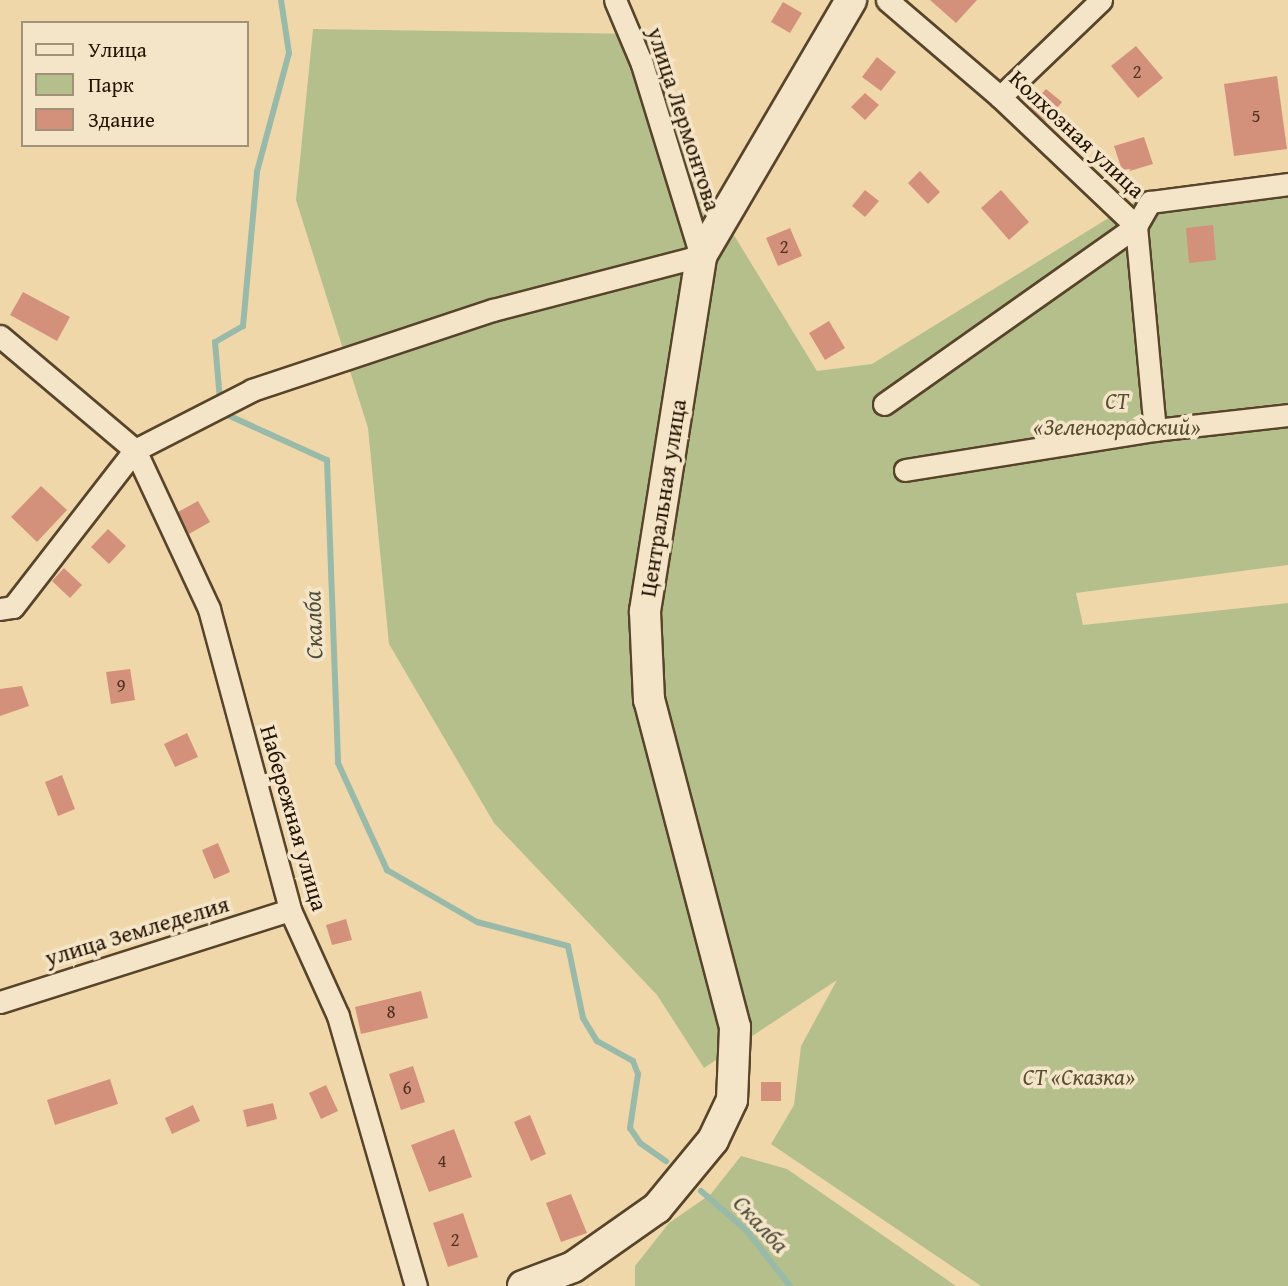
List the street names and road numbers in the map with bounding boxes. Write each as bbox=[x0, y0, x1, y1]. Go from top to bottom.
street label: улица Лермонтова bbox=[641, 24, 727, 214]
street label: Колхозная улица bbox=[1004, 64, 1150, 204]
street label: Центральная улица bbox=[634, 397, 692, 599]
street label: Набережная улица bbox=[254, 722, 334, 914]
street label: улица Земледелия bbox=[42, 890, 232, 972]

